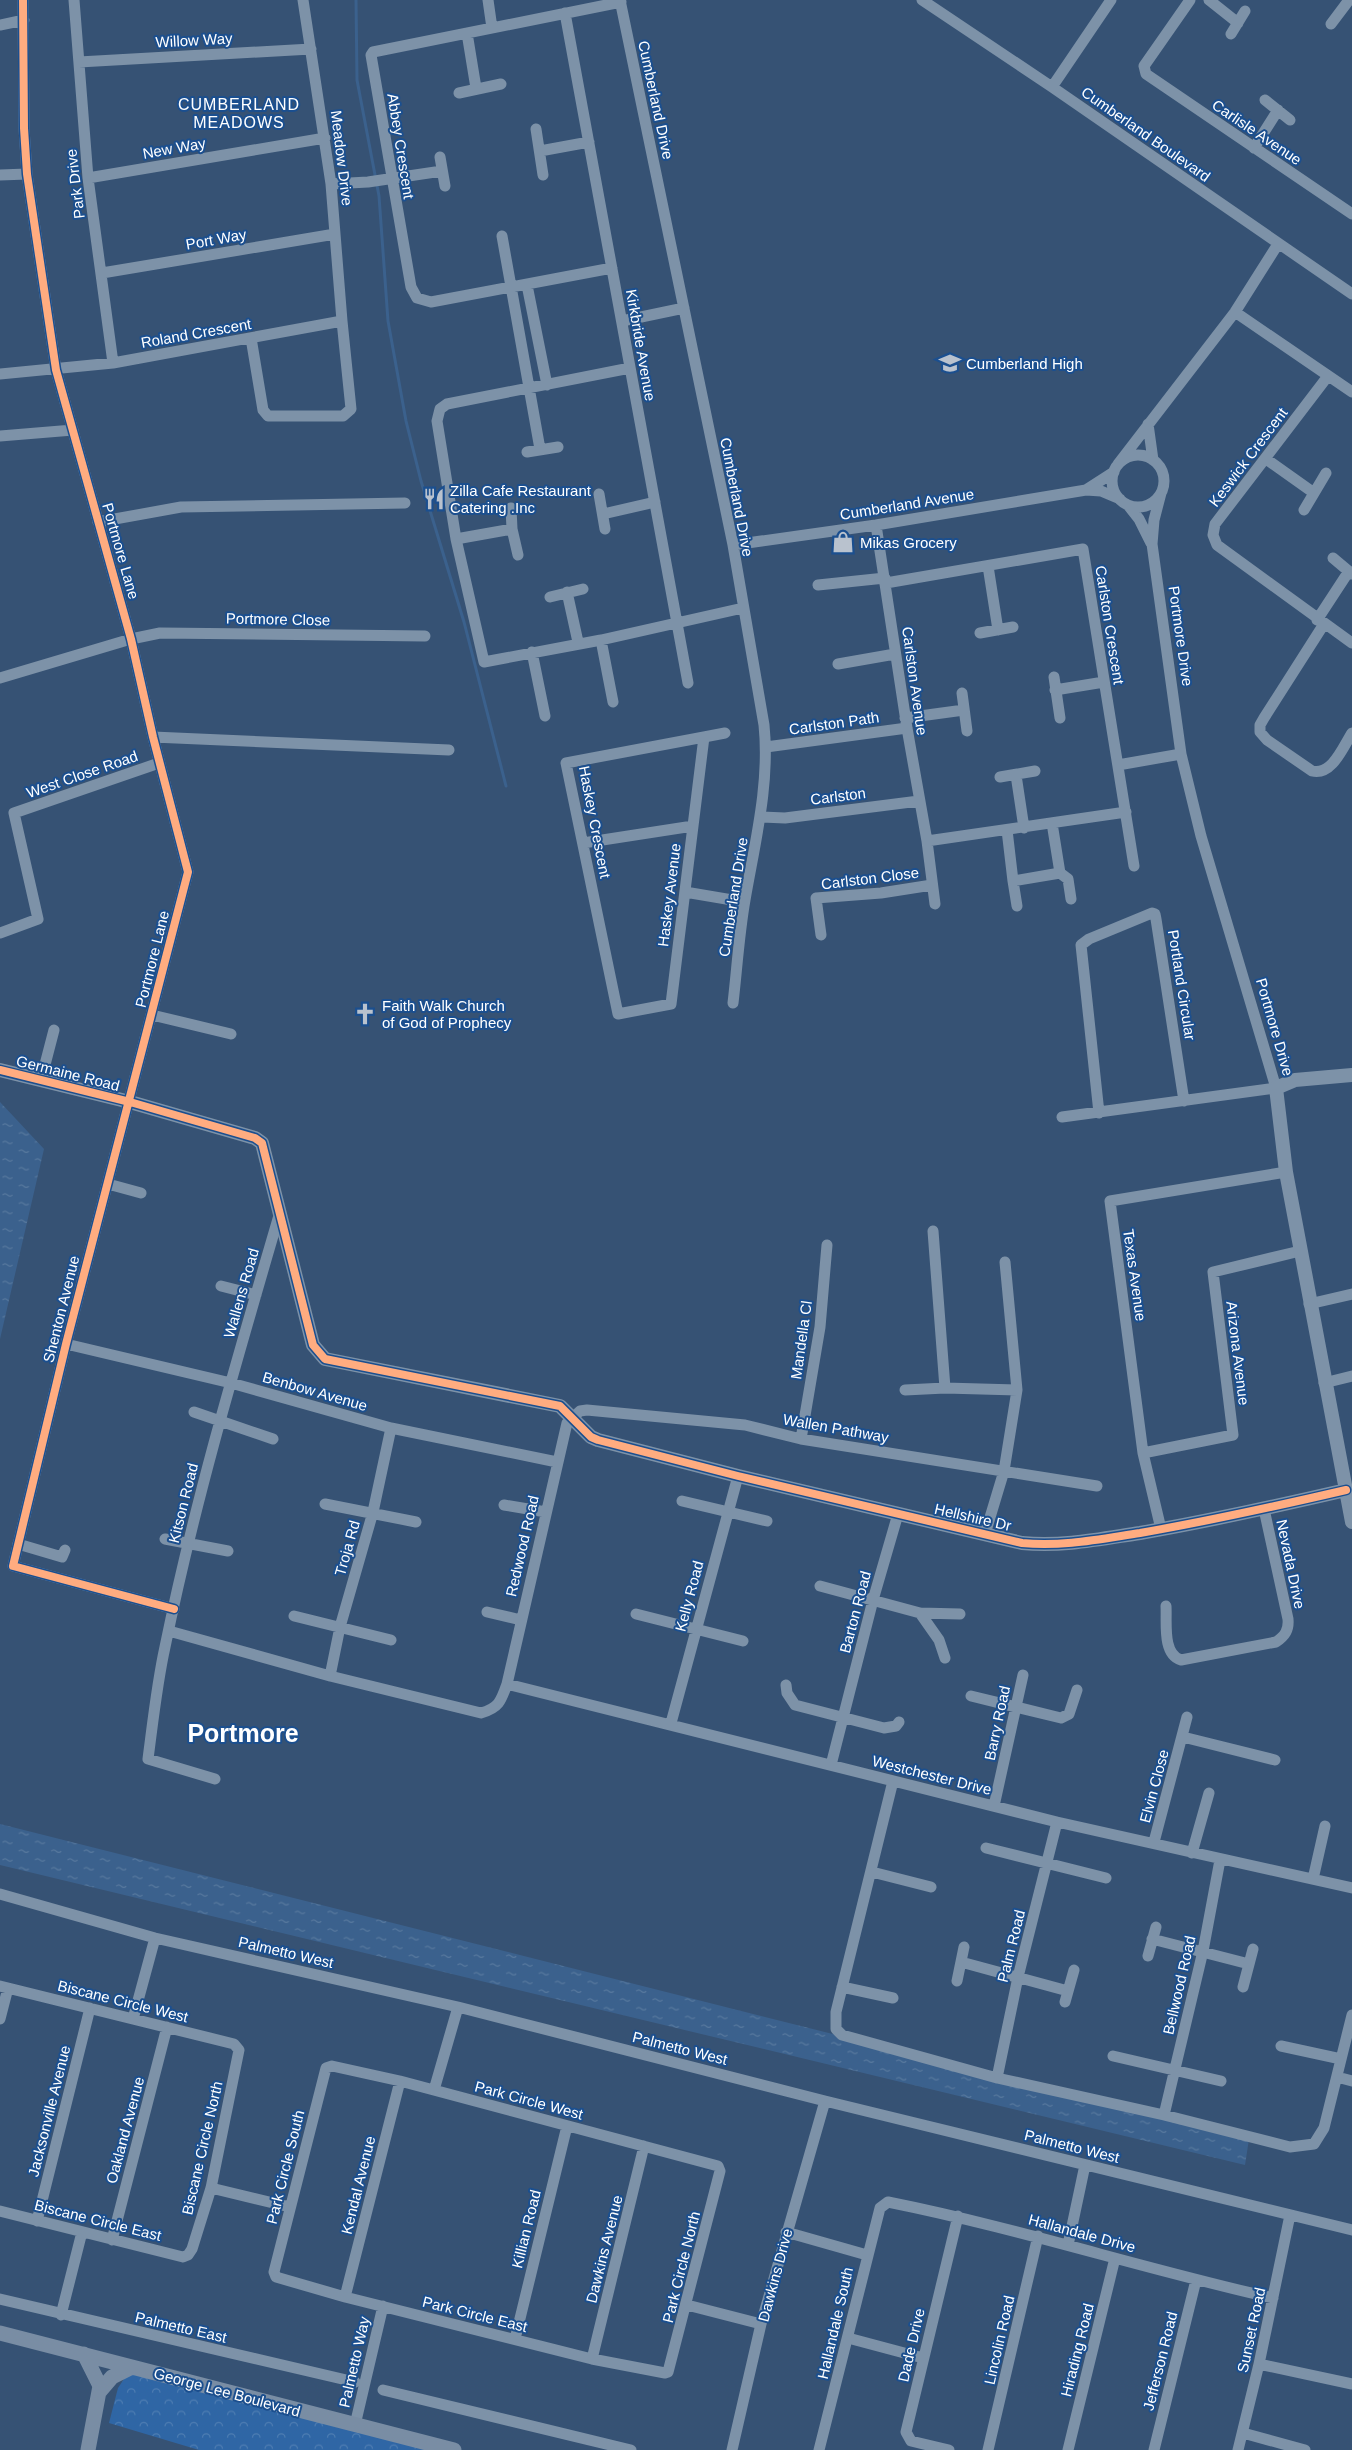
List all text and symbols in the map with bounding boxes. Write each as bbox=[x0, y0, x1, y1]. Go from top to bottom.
street label: Willow Way bbox=[155, 29, 233, 51]
street label: Cumberland Drive bbox=[635, 39, 677, 161]
street label: Cumberland Boulevard bbox=[1078, 83, 1214, 185]
street label: Abbey Crescent bbox=[384, 92, 418, 201]
district label: CUMBERLAND MEADOWS bbox=[178, 96, 300, 131]
street label: Carlisle Avenue bbox=[1209, 96, 1305, 168]
street label: Meadow Drive bbox=[328, 109, 356, 207]
street label: New Way bbox=[141, 134, 207, 162]
street label: Park Drive bbox=[62, 148, 88, 220]
street label: Port Way bbox=[184, 225, 248, 253]
street label: Kirkbride Avenue bbox=[623, 288, 659, 402]
street label: Roland Crescent bbox=[140, 315, 253, 351]
school or university icon: Cumberland High bbox=[937, 350, 963, 376]
place label: Cumberland High bbox=[966, 355, 1083, 372]
street label: Keswick Crescent bbox=[1205, 404, 1291, 510]
street label: Cumberland Drive bbox=[717, 436, 757, 558]
place label: Zilla Cafe Restaurant Catering .Inc bbox=[450, 482, 592, 516]
street label: Cumberland Avenue bbox=[839, 485, 975, 523]
restaurant icon: Zilla Cafe Restaurant Catering .Inc bbox=[421, 486, 447, 512]
street label: Portmore Lane bbox=[99, 501, 143, 601]
shop icon: Mikas Grocery bbox=[830, 529, 856, 555]
place label: Mikas Grocery bbox=[860, 534, 957, 551]
street label: Carlston Crescent bbox=[1092, 564, 1128, 686]
street label: Portmore Drive bbox=[1166, 585, 1196, 687]
street label: Portmore Close bbox=[226, 610, 330, 628]
street label: Carlston Avenue bbox=[899, 625, 931, 737]
street label: Carlston Path bbox=[788, 708, 880, 738]
street label: West Close Road bbox=[24, 747, 140, 801]
street label: Haskey Crescent bbox=[576, 764, 614, 880]
street label: Carlston bbox=[809, 784, 867, 808]
street label: Cumberland Drive bbox=[715, 836, 751, 958]
street label: Haskey Avenue bbox=[654, 842, 684, 948]
street label: Carlston Close bbox=[820, 864, 920, 892]
street label: Portmore Lane bbox=[132, 909, 172, 1009]
street label: Portland Circular bbox=[1165, 928, 1199, 1042]
street label: Portmore Drive bbox=[1253, 976, 1297, 1078]
place label: Faith Walk Church of God of Prophecy bbox=[382, 997, 512, 1031]
church icon: Faith Walk Church of God of Prophecy bbox=[352, 1001, 378, 1027]
street label: Germaine Road bbox=[15, 1052, 121, 1094]
street label: Texas Avenue bbox=[1120, 1228, 1150, 1322]
street label: Wallens Road bbox=[220, 1246, 262, 1340]
street label: Shenton Avenue bbox=[39, 1254, 83, 1364]
street label: Mandella Cl bbox=[787, 1300, 815, 1380]
street label: Arizona Avenue bbox=[1223, 1300, 1253, 1406]
street label: Benbow Avenue bbox=[261, 1368, 369, 1414]
street label: Wallen Pathway bbox=[782, 1410, 891, 1446]
street label: Kitson Road bbox=[165, 1461, 201, 1545]
street label: Redwood Road bbox=[502, 1494, 542, 1598]
street label: Hellshire Dr bbox=[933, 1500, 1013, 1534]
street label: Troja Rd bbox=[331, 1518, 363, 1578]
street label: Nevada Drive bbox=[1273, 1518, 1309, 1610]
street label: Kelly Road bbox=[671, 1559, 707, 1633]
street label: Barton Road bbox=[836, 1569, 874, 1655]
street label: Barry Road bbox=[981, 1684, 1013, 1762]
district label: Portmore bbox=[187, 1719, 299, 1747]
street label: Elvin Close bbox=[1136, 1748, 1172, 1824]
street label: Westchester Drive bbox=[871, 1752, 993, 1798]
street label: Palm Road bbox=[994, 1908, 1028, 1984]
street label: Palmetto West bbox=[237, 1933, 336, 1971]
street label: Bellwood Road bbox=[1159, 1934, 1199, 2036]
street label: Biscane Circle West bbox=[56, 1977, 191, 2026]
street label: Palmetto West bbox=[631, 2028, 730, 2068]
street label: Jacksonville Avenue bbox=[24, 2044, 74, 2178]
street label: Oakland Avenue bbox=[103, 2075, 147, 2185]
street label: Park Circle West bbox=[473, 2077, 586, 2123]
street label: Biscane Circle North bbox=[178, 2079, 226, 2217]
street label: Park Circle South bbox=[263, 2108, 307, 2226]
street label: Palmetto West bbox=[1023, 2126, 1122, 2166]
street label: Kendal Avenue bbox=[338, 2134, 378, 2236]
street label: Killian Road bbox=[508, 2188, 544, 2270]
street label: Dawkins Avenue bbox=[582, 2193, 626, 2305]
street label: Biscane Circle East bbox=[33, 2196, 164, 2244]
street label: Park Circle North bbox=[659, 2210, 703, 2324]
street label: Hallandale Drive bbox=[1027, 2211, 1137, 2255]
street label: Dawkins Drive bbox=[754, 2227, 796, 2323]
street label: Hallandale South bbox=[814, 2265, 856, 2381]
street label: Sunset Road bbox=[1234, 2286, 1268, 2374]
street label: Park Circle East bbox=[421, 2293, 530, 2335]
street label: Lincolin Road bbox=[980, 2294, 1018, 2386]
street label: Hirading Road bbox=[1057, 2301, 1097, 2399]
street label: Dade Drive bbox=[894, 2307, 928, 2383]
street label: Palmetto East bbox=[134, 2308, 229, 2346]
street label: Jefferson Road bbox=[1139, 2310, 1181, 2412]
street label: Palmetto Way bbox=[335, 2314, 373, 2409]
street label: George Lee Boulevard bbox=[152, 2364, 302, 2420]

